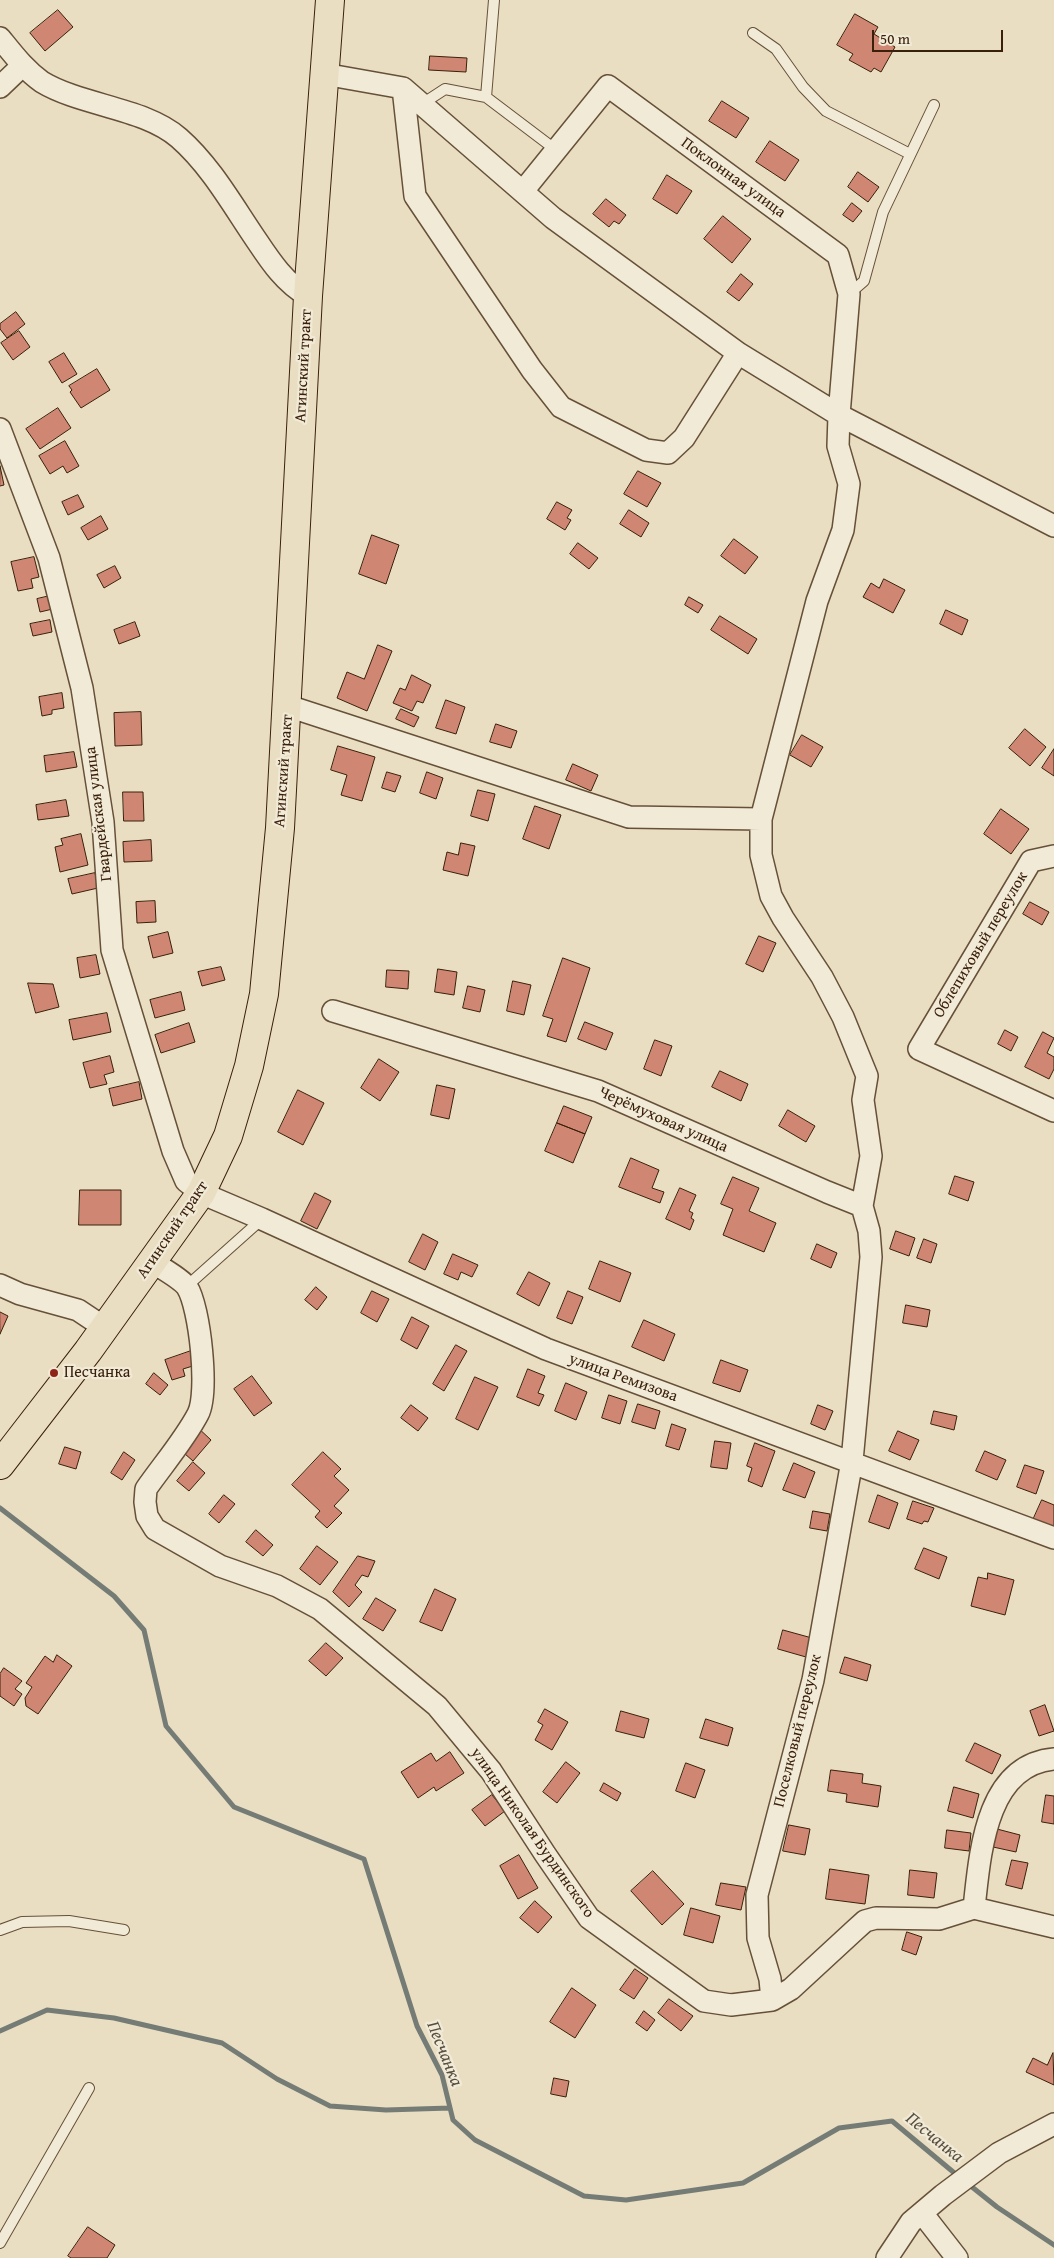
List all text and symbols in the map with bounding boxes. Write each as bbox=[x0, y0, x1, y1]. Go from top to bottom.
scale bar bbox=[874, 20, 1005, 52]
text: 50 m bbox=[880, 28, 910, 49]
street label: Поклонная улица bbox=[677, 134, 789, 222]
street label: Агинский тракт bbox=[291, 309, 317, 423]
street label: Агинский тракт bbox=[270, 714, 298, 828]
street label: Гвардейская улица bbox=[81, 746, 117, 882]
street label: Облепиховый переулок bbox=[930, 868, 1032, 1022]
street label: Черёмуховая улица bbox=[595, 1083, 731, 1157]
street label: Агинский тракт bbox=[133, 1178, 213, 1282]
street label: улица Ремизова bbox=[566, 1349, 680, 1407]
place label: Песчанка bbox=[64, 1363, 130, 1383]
marker: Песчанка bbox=[48, 1367, 60, 1379]
street label: Поселковый переулок bbox=[770, 1653, 826, 1809]
street label: улица Николая Бурдинского bbox=[466, 1744, 598, 1922]
water label: Песчанка bbox=[421, 2018, 467, 2090]
water label: Песчанка bbox=[901, 2108, 967, 2168]

